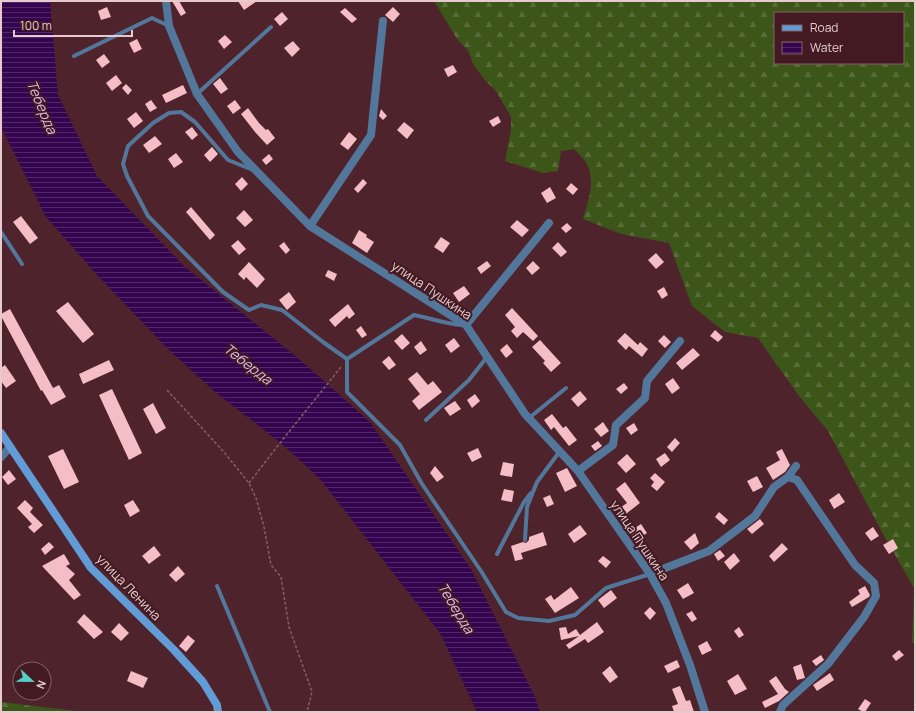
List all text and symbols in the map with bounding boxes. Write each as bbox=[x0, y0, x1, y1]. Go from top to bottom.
scale bar bbox=[14, 12, 132, 38]
legend bbox=[774, 12, 904, 64]
text: 100 m bbox=[20, 17, 52, 34]
text: Road bbox=[810, 19, 838, 36]
text: Water bbox=[810, 39, 844, 56]
water label: Теберда bbox=[23, 77, 63, 138]
street label: улица Пушкина bbox=[388, 256, 476, 324]
water label: Теберда bbox=[220, 339, 277, 389]
street label: улица Пушкина bbox=[606, 496, 674, 584]
street label: улица Ленина bbox=[93, 550, 165, 624]
water label: Теберда bbox=[434, 579, 480, 638]
north arrow bbox=[12, 661, 52, 701]
text: N bbox=[33, 678, 50, 691]

